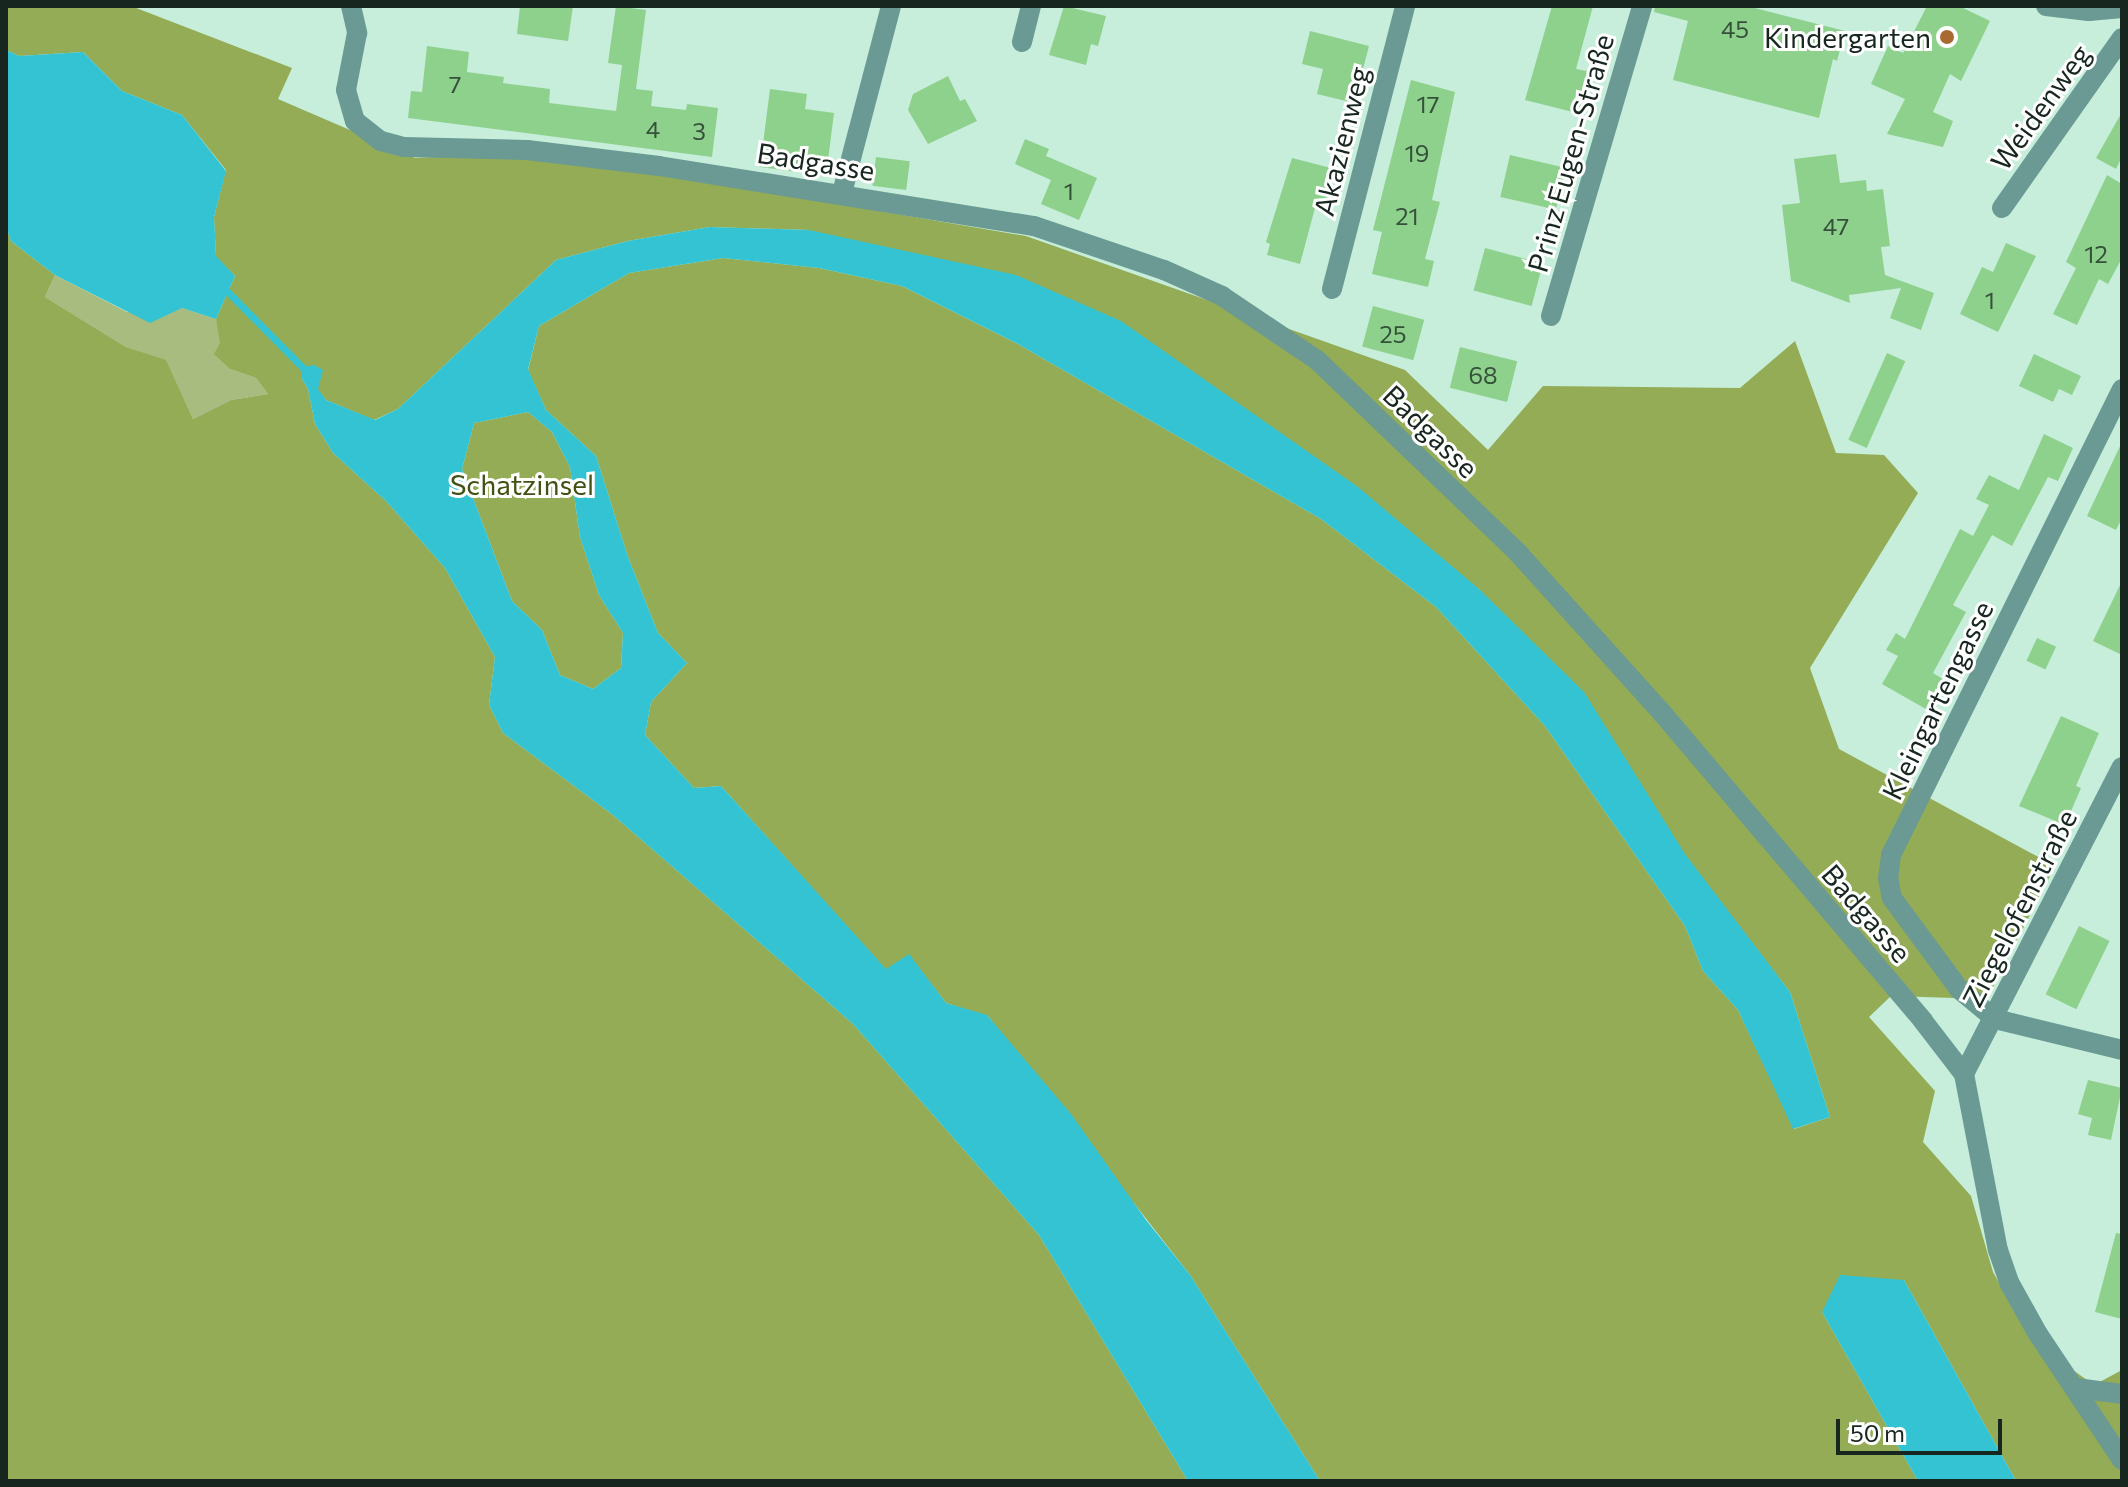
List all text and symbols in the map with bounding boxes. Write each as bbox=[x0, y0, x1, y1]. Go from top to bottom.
house number: 45 bbox=[1721, 15, 1749, 43]
place label: Kindergarten bbox=[1764, 20, 1931, 54]
marker: Kindergarten bbox=[1938, 28, 1956, 46]
street label: Prinz Eugen-Straße bbox=[1520, 30, 1620, 276]
street label: Weidenweg bbox=[1983, 38, 2097, 176]
street label: Akazienweg bbox=[1306, 63, 1376, 219]
house number: 7 bbox=[449, 70, 461, 98]
house number: 17 bbox=[1417, 90, 1439, 118]
house number: 4 bbox=[646, 115, 660, 143]
house number: 3 bbox=[692, 117, 706, 145]
street label: Badgasse bbox=[755, 135, 877, 187]
house number: 19 bbox=[1405, 139, 1429, 167]
house number: 1 bbox=[1064, 177, 1074, 205]
house number: 21 bbox=[1395, 202, 1419, 230]
house number: 47 bbox=[1823, 212, 1849, 240]
house number: 12 bbox=[2084, 240, 2108, 268]
house number: 1 bbox=[1985, 286, 1995, 314]
house number: 25 bbox=[1379, 320, 1407, 348]
house number: 68 bbox=[1468, 361, 1498, 389]
street label: Badgasse bbox=[1377, 378, 1485, 484]
park label: Schatzinsel bbox=[450, 467, 594, 501]
street label: Kleingartengasse bbox=[1874, 595, 2000, 805]
street label: Ziegelofenstraße bbox=[1955, 804, 2083, 1012]
street label: Badgasse bbox=[1815, 857, 1919, 969]
scale bar bbox=[1840, 1403, 2006, 1453]
text: 50 m bbox=[1850, 1418, 1905, 1447]

